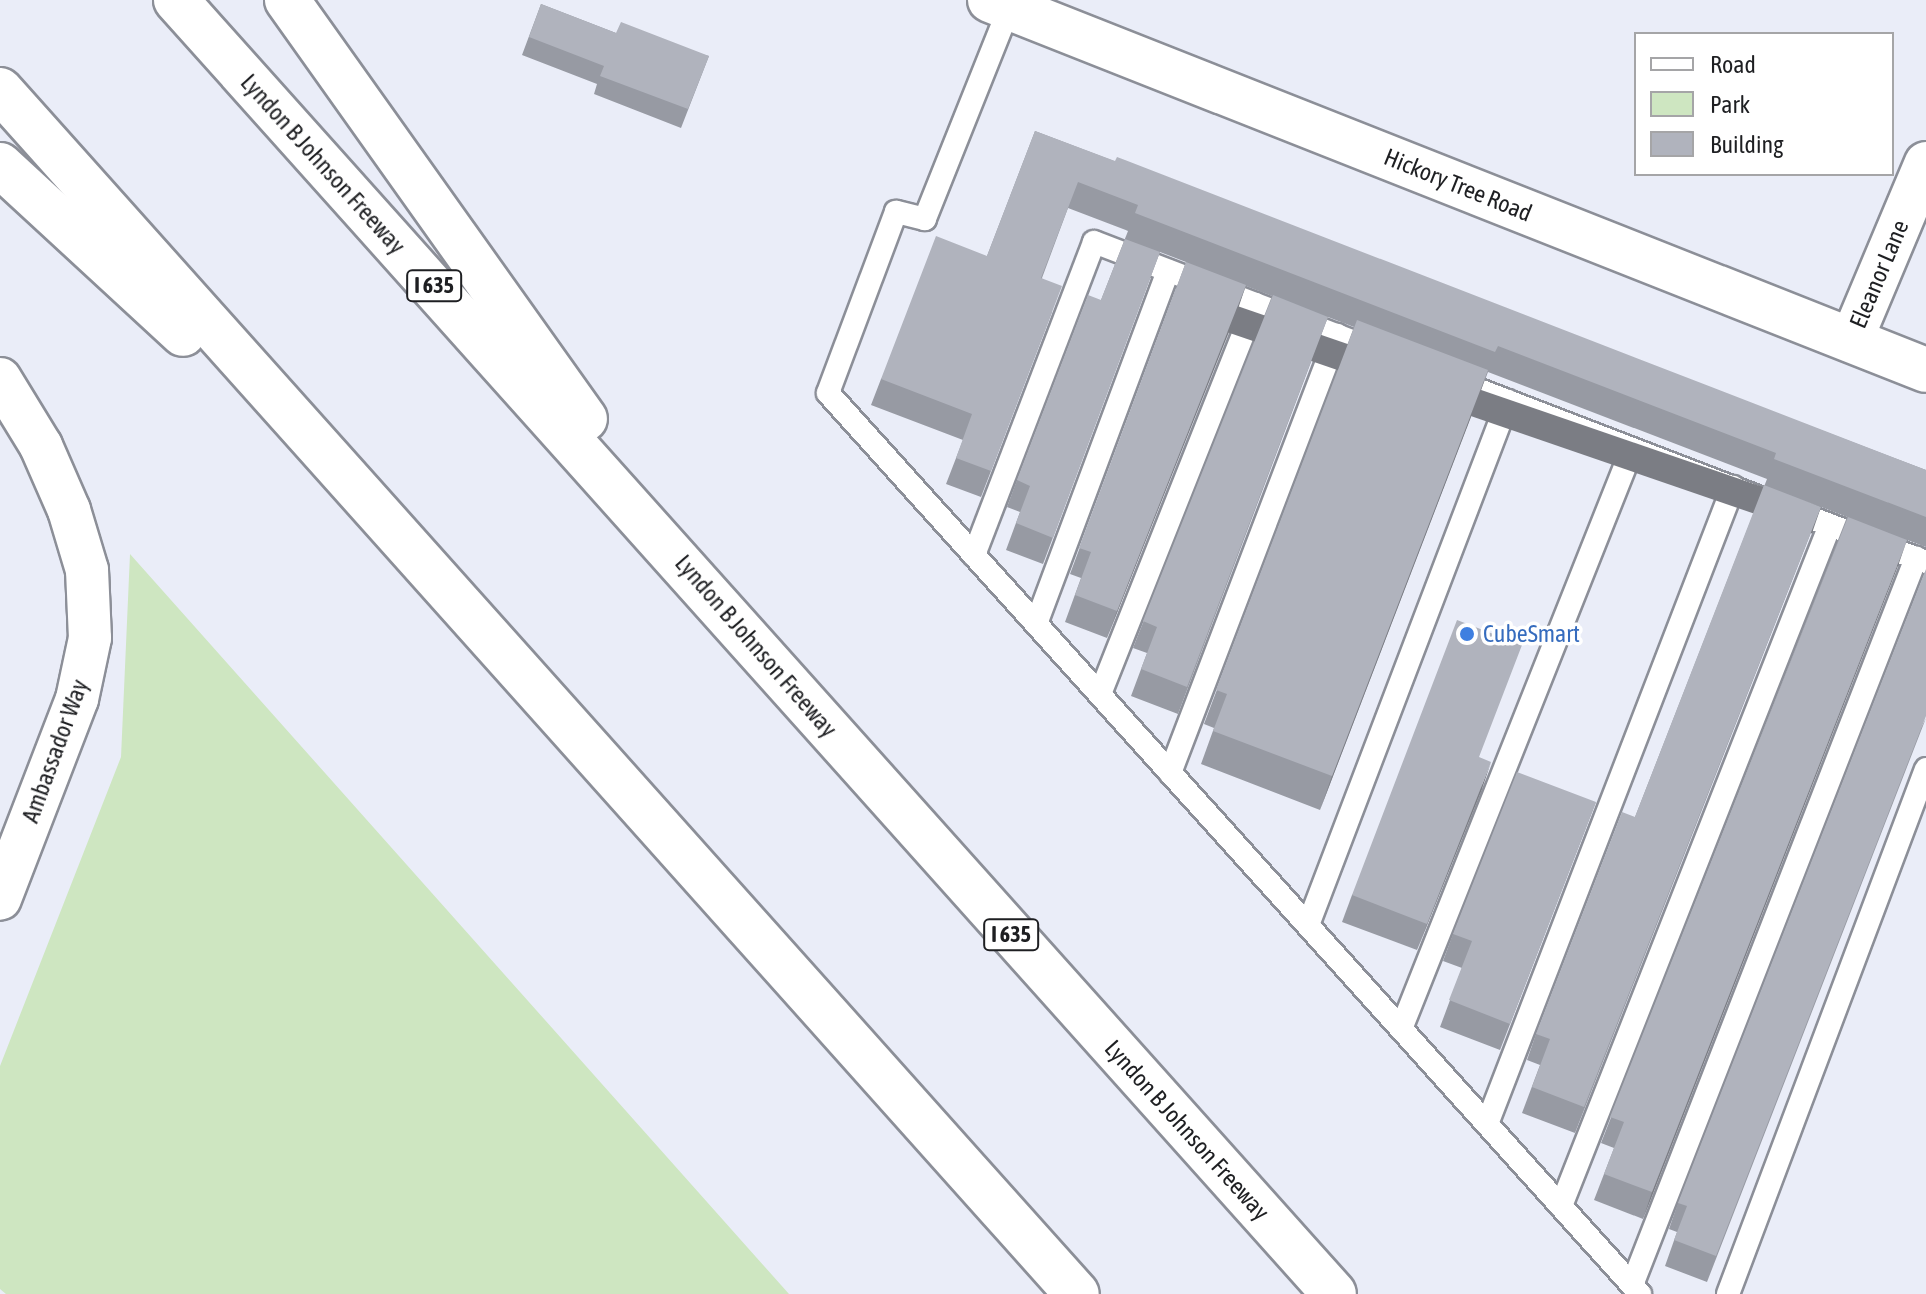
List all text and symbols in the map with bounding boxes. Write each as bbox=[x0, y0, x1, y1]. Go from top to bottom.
legend bbox=[1634, 32, 1894, 176]
text: Road bbox=[1710, 51, 1756, 78]
street label: Lyndon B Johnson Freeway bbox=[235, 68, 411, 260]
text: Park bbox=[1710, 91, 1750, 118]
text: Building bbox=[1710, 131, 1783, 158]
street label: Hickory Tree Road bbox=[1380, 142, 1536, 228]
street label: Eleanor Lane bbox=[1843, 216, 1915, 332]
road number: I 635 bbox=[406, 268, 462, 304]
street label: Lyndon B Johnson Freeway bbox=[669, 549, 843, 743]
place label: CubeSmart bbox=[1483, 620, 1580, 648]
marker: CubeSmart bbox=[1458, 625, 1476, 643]
street label: Ambassador Way bbox=[16, 675, 94, 827]
road number: I 635 bbox=[983, 917, 1039, 953]
street label: Lyndon B Johnson Freeway bbox=[1099, 1034, 1275, 1226]

